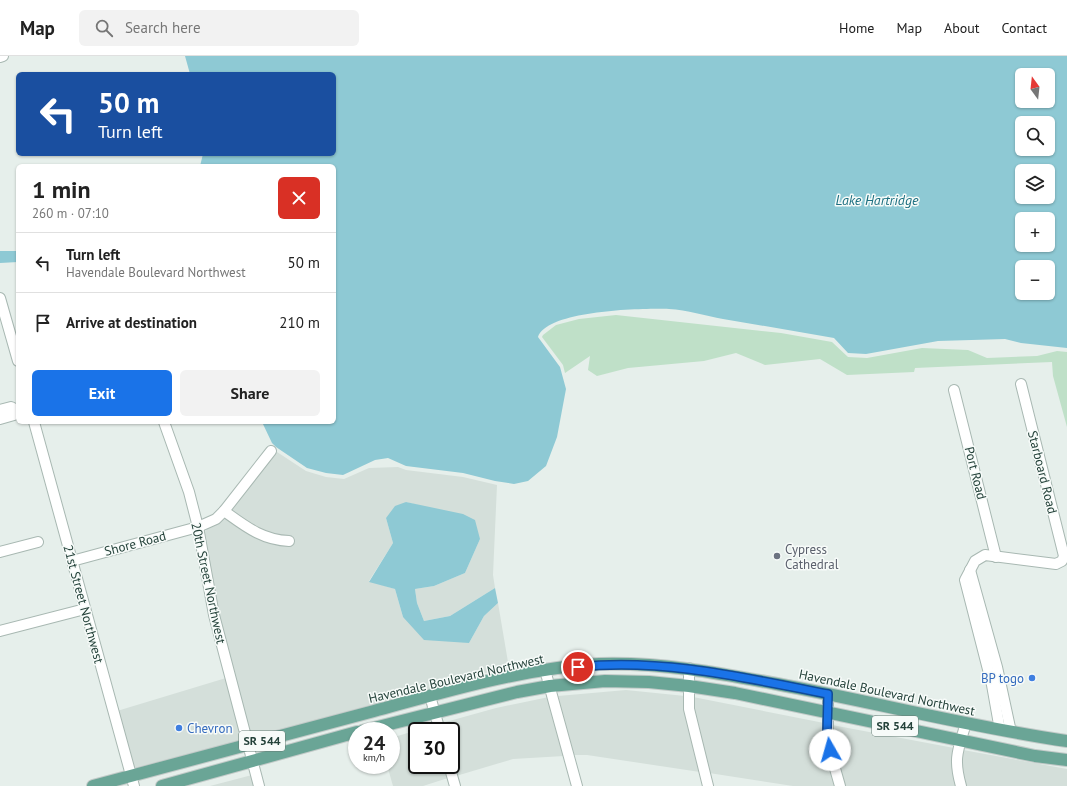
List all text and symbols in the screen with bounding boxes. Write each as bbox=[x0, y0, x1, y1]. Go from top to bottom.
search box bbox=[79, 10, 359, 46]
text: Map bbox=[20, 16, 55, 40]
icon: search bbox=[93, 17, 115, 39]
text: Search here bbox=[125, 18, 201, 37]
text: Home bbox=[839, 19, 874, 37]
text: Map bbox=[896, 19, 922, 37]
text: About bbox=[944, 19, 980, 37]
text: Contact bbox=[1002, 19, 1047, 37]
north arrow bbox=[1015, 68, 1055, 108]
map controls bbox=[1015, 68, 1055, 300]
text: 50 m bbox=[98, 84, 159, 121]
icon: left bbox=[32, 88, 84, 140]
button: search bbox=[1015, 116, 1055, 156]
text: Turn left bbox=[98, 120, 163, 143]
button: layers bbox=[1015, 164, 1055, 204]
text: 1 min bbox=[32, 174, 91, 205]
button: close bbox=[278, 177, 320, 219]
water label: Lake Hartridge bbox=[836, 191, 919, 209]
text: 260 m · 07:10 bbox=[32, 205, 109, 222]
button: + bbox=[1015, 212, 1055, 252]
text: Turn left bbox=[66, 245, 120, 264]
icon: left bbox=[32, 252, 54, 274]
text: 50 m bbox=[287, 253, 320, 272]
button: − bbox=[1015, 260, 1055, 300]
text: Havendale Boulevard Northwest bbox=[66, 264, 246, 281]
icon: arrive bbox=[32, 312, 54, 334]
text: Arrive at destination bbox=[66, 313, 197, 332]
text: 210 m bbox=[279, 313, 320, 332]
button: Exit bbox=[32, 370, 172, 416]
button: Share bbox=[180, 370, 320, 416]
street label: Starboard Road bbox=[1024, 429, 1061, 515]
street label: Port Road bbox=[961, 445, 990, 501]
street label: 20th Street Northwest bbox=[187, 521, 230, 646]
street label: Shore Road bbox=[103, 527, 168, 560]
place label: Cypress Cathedral bbox=[785, 541, 839, 573]
street label: 21st Street Northwest bbox=[60, 543, 108, 666]
marker: Cypress Cathedral bbox=[772, 551, 782, 561]
street label: Havendale Boulevard Northwest bbox=[367, 650, 546, 707]
pin bbox=[561, 650, 595, 684]
icon: arrive bbox=[567, 656, 589, 678]
street label: Havendale Boulevard Northwest bbox=[797, 666, 977, 720]
place label: BP togo bbox=[981, 670, 1024, 687]
marker: BP togo bbox=[1027, 673, 1037, 683]
road number: SR 544 bbox=[872, 716, 918, 736]
place label: Chevron bbox=[187, 720, 233, 737]
speed limit sign: 30 bbox=[408, 722, 460, 774]
marker: Chevron bbox=[174, 723, 184, 733]
position arrow bbox=[809, 729, 851, 771]
text: 24 bbox=[363, 730, 385, 756]
road number: SR 544 bbox=[239, 731, 285, 751]
text: km/h bbox=[363, 751, 385, 764]

